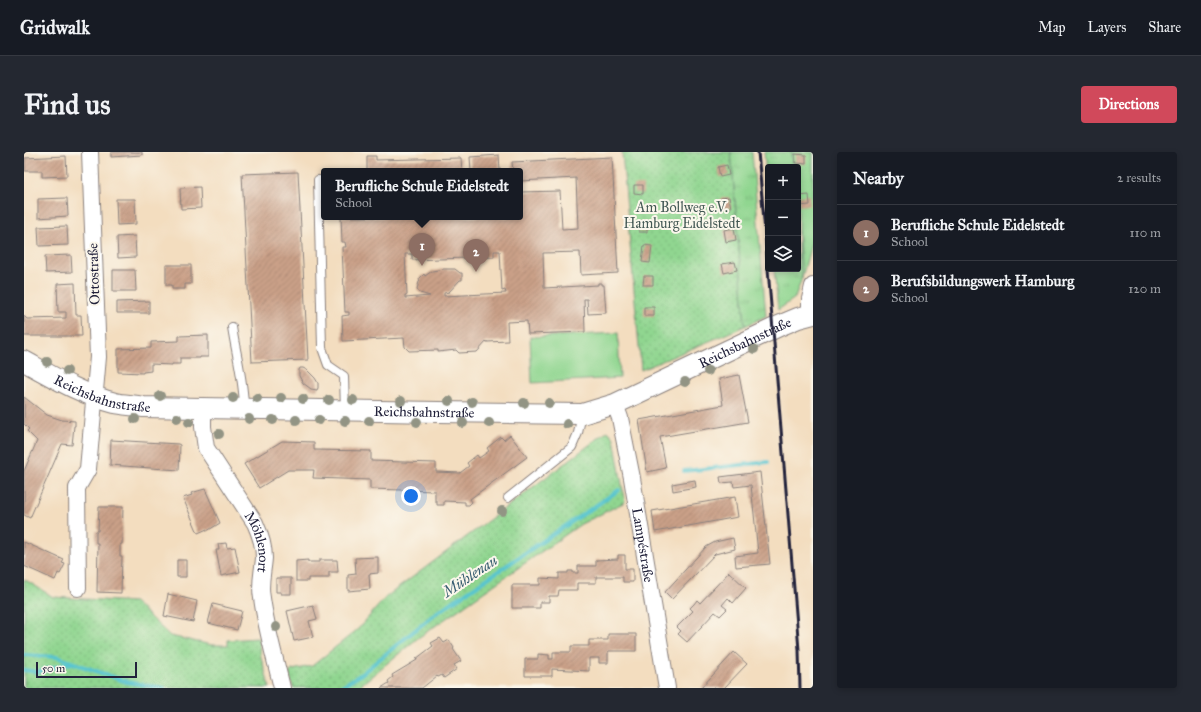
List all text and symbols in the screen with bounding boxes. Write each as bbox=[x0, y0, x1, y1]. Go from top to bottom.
text: Gridwalk bbox=[20, 16, 90, 39]
text: Map bbox=[1038, 19, 1066, 36]
text: Layers bbox=[1088, 19, 1126, 36]
text: Share bbox=[1148, 19, 1181, 36]
button: Directions bbox=[1081, 86, 1177, 123]
text: Find us bbox=[24, 87, 110, 122]
map controls bbox=[765, 164, 801, 272]
button: + bbox=[765, 164, 801, 200]
popup bbox=[321, 168, 523, 220]
text: Nearby bbox=[853, 168, 904, 189]
text: 2 results bbox=[1117, 170, 1161, 186]
text: Berufliche Schule Eidelstedt bbox=[335, 177, 509, 195]
text: School bbox=[335, 195, 372, 211]
park label: Am Bollweg e.V. Hamburg Eidelstedt bbox=[623, 199, 741, 232]
button: − bbox=[765, 200, 801, 236]
text: Berufliche Schule Eidelstedt bbox=[891, 216, 1065, 234]
text: 1 bbox=[863, 225, 869, 241]
text: 110 m bbox=[1129, 225, 1161, 241]
pin: 1 bbox=[409, 233, 435, 266]
text: School bbox=[891, 234, 928, 250]
button: layers bbox=[765, 236, 801, 272]
pin: 2 bbox=[463, 239, 489, 272]
street label: Ottostraße bbox=[84, 243, 104, 305]
text: Berufsbildungswerk Hamburg bbox=[891, 272, 1074, 290]
text: 2 bbox=[863, 281, 869, 297]
text: 120 m bbox=[1128, 281, 1161, 297]
text: School bbox=[891, 290, 928, 306]
street label: Reichsbahnstraße bbox=[696, 313, 794, 372]
street label: Reichsbahnstraße bbox=[51, 371, 151, 416]
street label: Reichsbahnstraße bbox=[374, 402, 475, 421]
your location bbox=[401, 486, 421, 506]
street label: Lampéstraße bbox=[629, 507, 658, 584]
street label: Möhlenort bbox=[241, 508, 273, 574]
water label: Mühlenau bbox=[438, 551, 501, 602]
scale bar bbox=[36, 660, 137, 679]
text: 50 m bbox=[42, 662, 65, 675]

